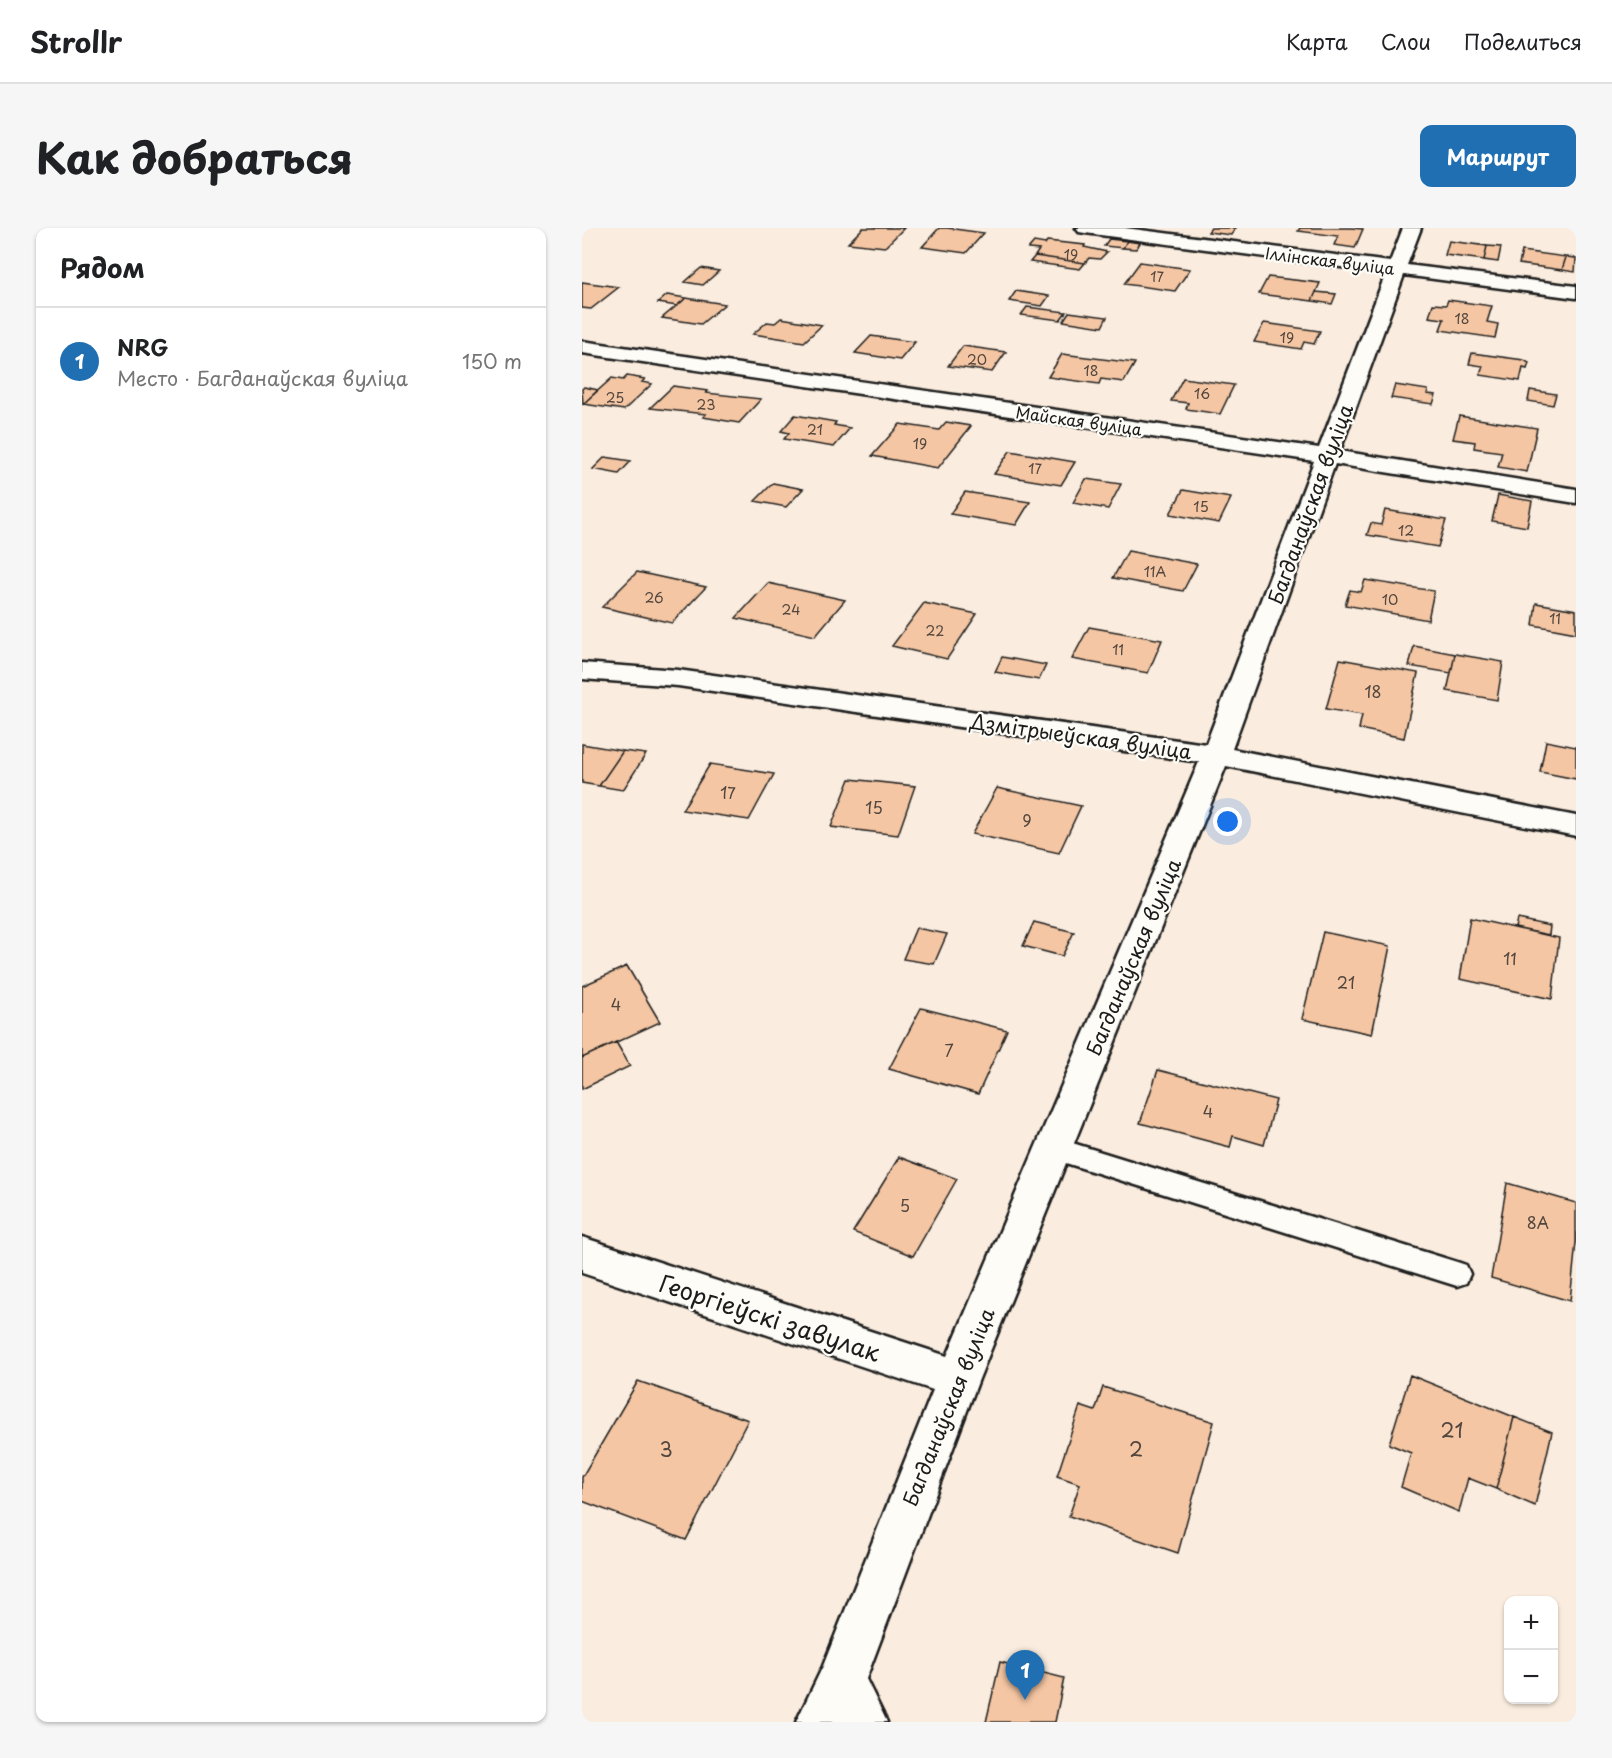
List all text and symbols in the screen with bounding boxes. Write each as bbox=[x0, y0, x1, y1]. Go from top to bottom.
text: Strollr bbox=[30, 20, 122, 63]
text: Карта bbox=[1286, 25, 1348, 57]
text: Слои bbox=[1381, 25, 1431, 57]
text: Поделиться bbox=[1464, 25, 1582, 57]
text: Как добраться bbox=[36, 125, 353, 188]
button: Маршрут bbox=[1420, 125, 1576, 187]
street label: Іллінская вуліца bbox=[1264, 240, 1396, 280]
house number: 19 bbox=[1064, 244, 1078, 265]
text: Рядом bbox=[60, 248, 145, 287]
house number: 17 bbox=[1150, 266, 1164, 287]
house number: 18 bbox=[1454, 308, 1470, 329]
house number: 19 bbox=[1280, 327, 1294, 348]
text: NRG bbox=[117, 330, 168, 363]
text: 1 bbox=[75, 346, 84, 376]
text: 150 m bbox=[462, 346, 522, 376]
house number: 20 bbox=[967, 349, 987, 370]
house number: 18 bbox=[1083, 360, 1099, 381]
text: Место · Багданаўская вуліца bbox=[117, 363, 408, 393]
house number: 16 bbox=[1194, 383, 1210, 404]
house number: 25 bbox=[606, 387, 624, 408]
house number: 23 bbox=[697, 394, 715, 415]
street label: Майская вуліца bbox=[1014, 399, 1144, 441]
street label: Багданаўская вуліца bbox=[1260, 399, 1361, 608]
house number: 21 bbox=[807, 419, 823, 440]
house number: 19 bbox=[913, 433, 927, 454]
house number: 17 bbox=[1028, 458, 1042, 479]
house number: 15 bbox=[1193, 496, 1209, 517]
house number: 12 bbox=[1398, 520, 1414, 541]
house number: 11А bbox=[1144, 561, 1166, 582]
house number: 26 bbox=[644, 587, 664, 608]
house number: 10 bbox=[1382, 589, 1398, 610]
house number: 24 bbox=[782, 599, 800, 620]
house number: 11 bbox=[1549, 608, 1561, 629]
house number: 22 bbox=[926, 620, 944, 641]
house number: 11 bbox=[1112, 639, 1124, 660]
house number: 18 bbox=[1364, 679, 1382, 703]
street label: Дзмітрыеўская вуліца bbox=[967, 705, 1194, 766]
house number: 17 bbox=[720, 780, 736, 804]
house number: 15 bbox=[865, 795, 883, 819]
your location bbox=[1213, 807, 1242, 836]
house number: 9 bbox=[1022, 808, 1032, 832]
street label: Багданаўская вуліца bbox=[1078, 853, 1188, 1060]
house number: 11 bbox=[1503, 946, 1517, 970]
house number: 21 bbox=[1337, 970, 1355, 994]
house number: 4 bbox=[611, 992, 621, 1016]
house number: 7 bbox=[944, 1038, 954, 1062]
house number: 4 bbox=[1203, 1099, 1213, 1123]
house number: 5 bbox=[900, 1193, 910, 1217]
house number: 8А bbox=[1527, 1210, 1549, 1234]
street label: Георгіеўскі завулак bbox=[655, 1264, 886, 1370]
street label: Багданаўская вуліца bbox=[894, 1303, 1002, 1511]
house number: 21 bbox=[1440, 1415, 1464, 1445]
house number: 3 bbox=[659, 1434, 673, 1464]
house number: 2 bbox=[1129, 1434, 1143, 1464]
map controls bbox=[1504, 1596, 1558, 1704]
button: + bbox=[1504, 1596, 1558, 1650]
pin: 1 bbox=[1006, 1650, 1044, 1700]
button: − bbox=[1504, 1650, 1558, 1704]

